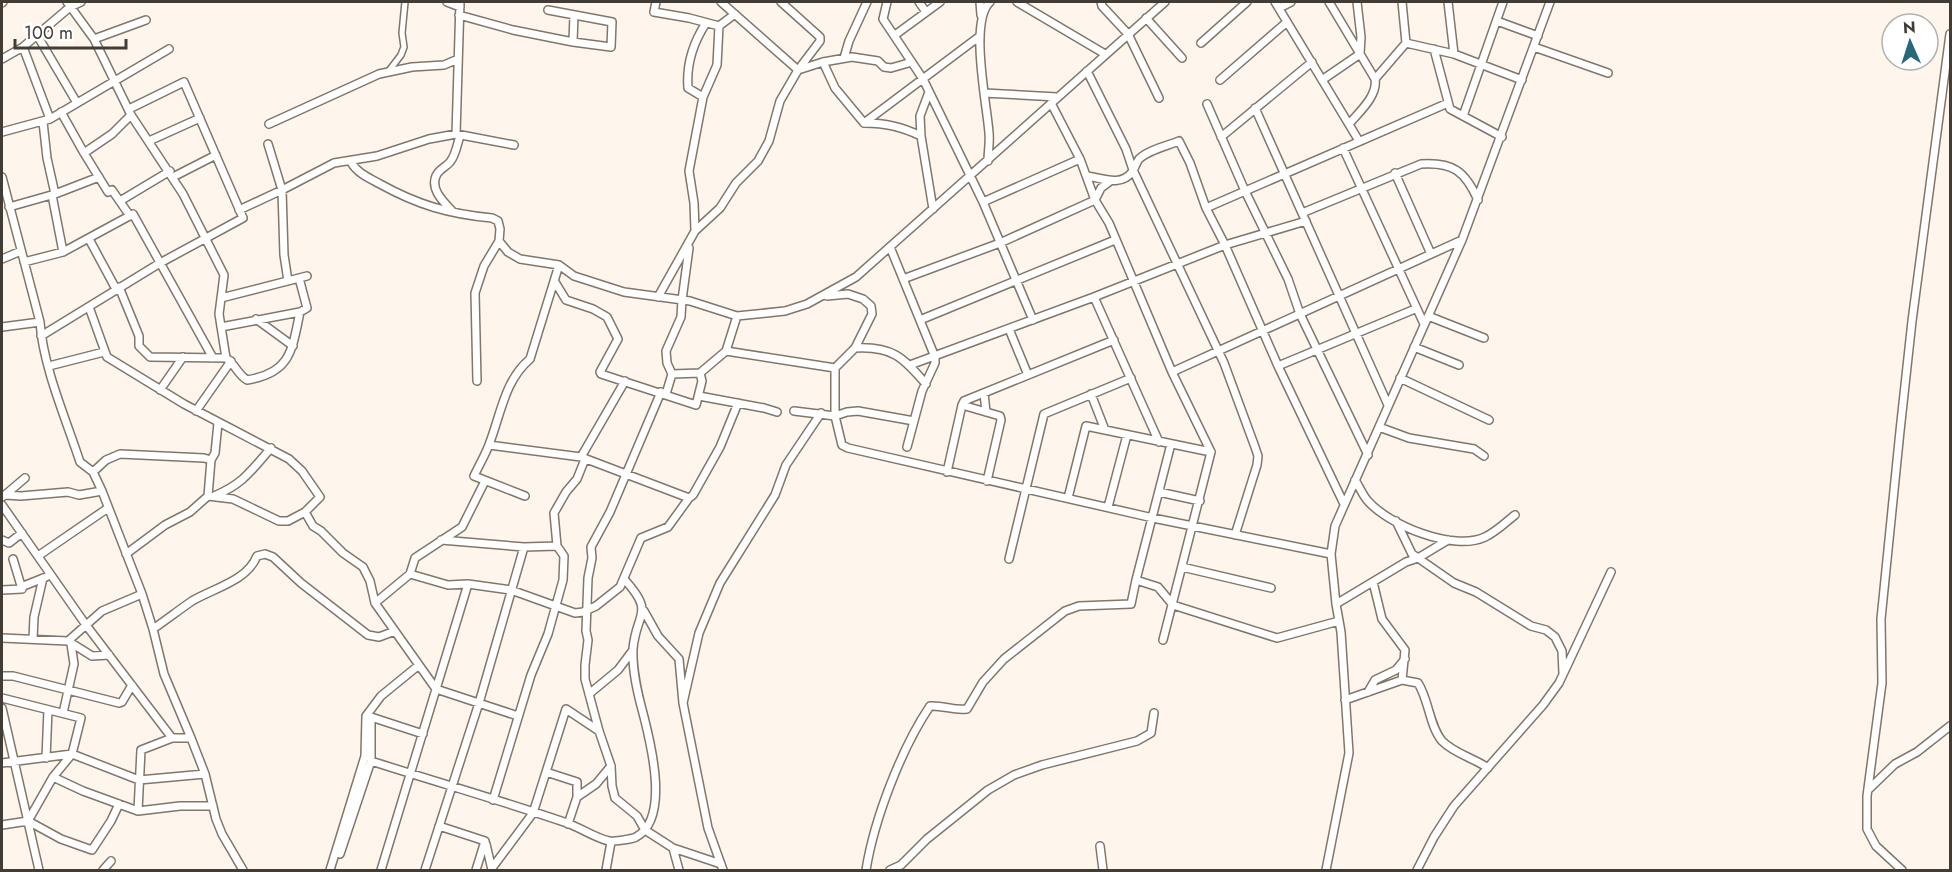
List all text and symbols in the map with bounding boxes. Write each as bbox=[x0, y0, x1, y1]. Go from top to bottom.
scale bar bbox=[15, 12, 126, 50]
north arrow bbox=[1880, 12, 1940, 72]
text: N bbox=[1902, 16, 1916, 39]
text: 100 m bbox=[24, 20, 73, 46]

